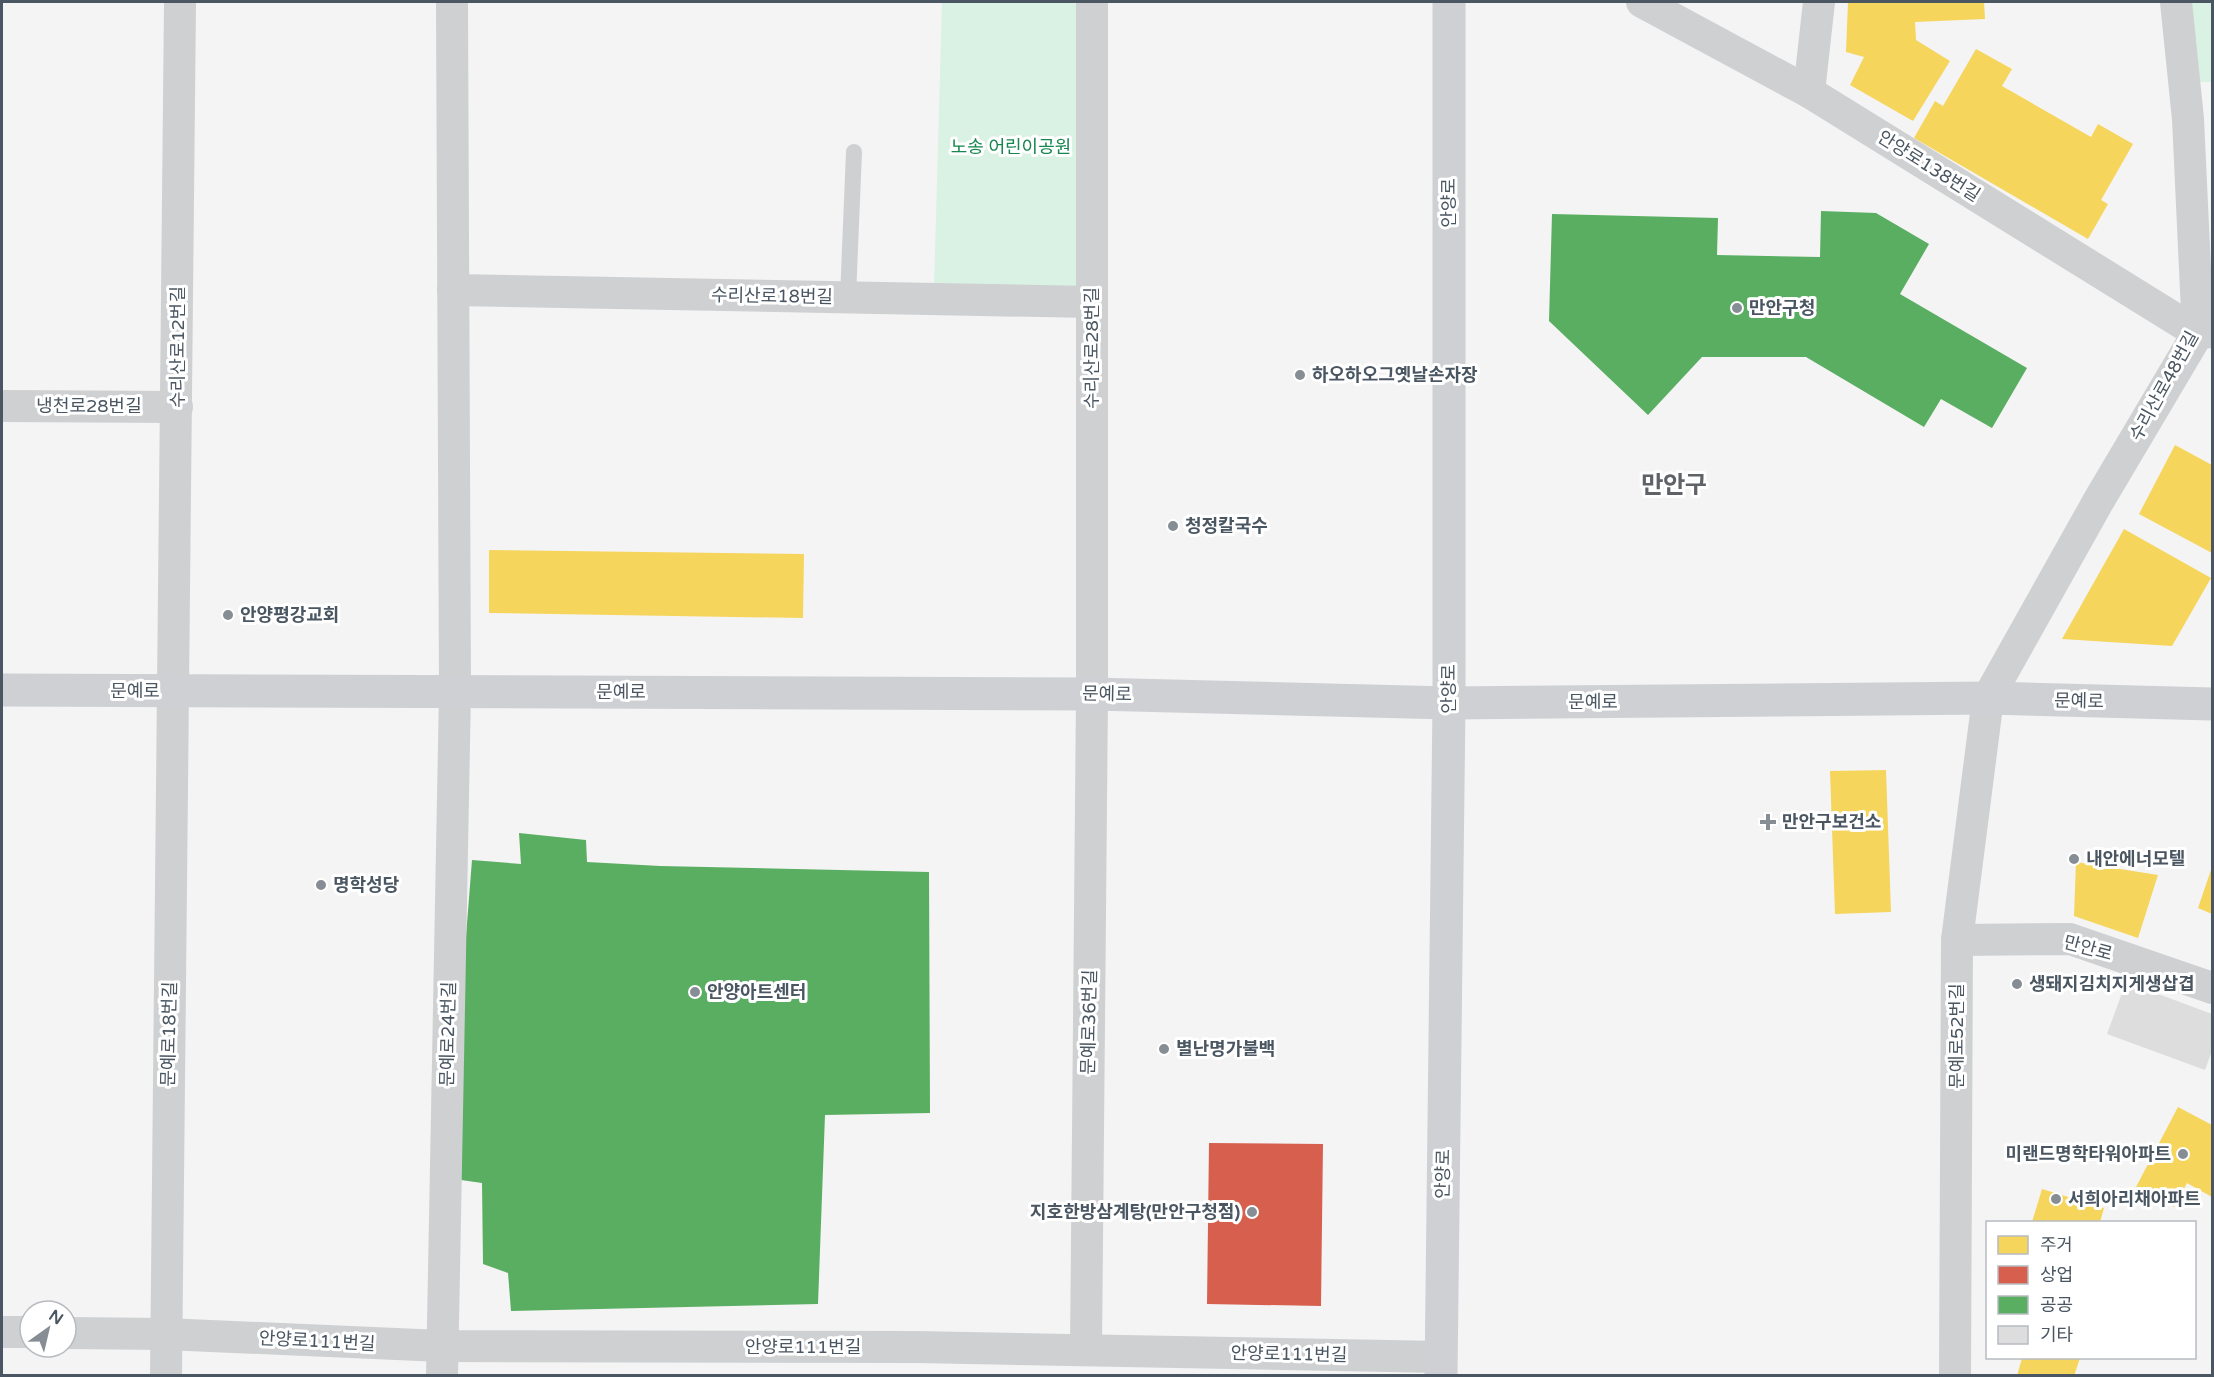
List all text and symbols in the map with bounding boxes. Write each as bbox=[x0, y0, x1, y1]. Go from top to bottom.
street label: 안양로138번길 bbox=[1874, 126, 1984, 206]
park label: 노송 어린이공원 bbox=[951, 136, 1071, 158]
street label: 안양로 bbox=[1438, 178, 1460, 228]
street label: 수리산로18번길 bbox=[711, 284, 833, 308]
street label: 수리산로12번길 bbox=[167, 286, 189, 408]
street label: 수리산로28번길 bbox=[1081, 287, 1103, 409]
place label: 만안구청 bbox=[1749, 297, 1815, 319]
marker: 만안구청 bbox=[1730, 301, 1744, 315]
street label: 수리산로48번길 bbox=[2125, 327, 2203, 445]
place label: 하오하오그옛날손자장 bbox=[1312, 364, 1478, 386]
marker: 하오하오그옛날손자장 bbox=[1293, 368, 1307, 382]
street label: 냉천로28번길 bbox=[36, 395, 142, 417]
district label: 만안구 bbox=[1641, 471, 1707, 500]
place label: 청정칼국수 bbox=[1185, 515, 1268, 537]
marker: 청정칼국수 bbox=[1166, 519, 1180, 533]
place label: 안양평강교회 bbox=[240, 604, 339, 626]
marker: 안양평강교회 bbox=[221, 608, 235, 622]
street label: 안양로 bbox=[1438, 664, 1460, 714]
street label: 문예로 bbox=[110, 680, 160, 702]
street label: 문예로 bbox=[596, 681, 646, 703]
street label: 문예로 bbox=[1082, 683, 1132, 705]
street label: 문예로 bbox=[2054, 690, 2104, 712]
street label: 문예로 bbox=[1568, 691, 1618, 713]
place label: 만안구보건소 bbox=[1782, 811, 1881, 833]
marker: 만안구보건소 bbox=[1759, 813, 1777, 831]
place label: 내안에너모텔 bbox=[2086, 848, 2185, 870]
marker: 내안에너모텔 bbox=[2067, 852, 2081, 866]
place label: 명학성당 bbox=[333, 874, 399, 896]
marker: 명학성당 bbox=[314, 878, 328, 892]
street label: 만안로 bbox=[2061, 931, 2115, 965]
street label: 문예로36번길 bbox=[1077, 969, 1101, 1075]
place label: 생돼지김치지게생삽겹 bbox=[2029, 973, 2195, 995]
marker: 생돼지김치지게생삽겹 bbox=[2010, 977, 2024, 991]
street label: 문예로18번길 bbox=[157, 981, 181, 1087]
street label: 문예로24번길 bbox=[436, 981, 460, 1087]
place label: 안양아트센터 bbox=[707, 981, 806, 1003]
street label: 문예로52번길 bbox=[1946, 983, 1968, 1089]
marker: 안양아트센터 bbox=[688, 985, 702, 999]
place label: 별난명가불백 bbox=[1176, 1038, 1275, 1060]
marker: 별난명가불백 bbox=[1157, 1042, 1171, 1056]
place label: 미랜드명학타워아파트 bbox=[2005, 1143, 2171, 1165]
marker: 미랜드명학타워아파트 bbox=[2176, 1147, 2190, 1161]
street label: 안양로 bbox=[1432, 1149, 1454, 1199]
place label: 서희아리채아파트 bbox=[2068, 1188, 2200, 1210]
marker: 서희아리채아파트 bbox=[2049, 1192, 2063, 1206]
place label: 지호한방삼계탕(만안구청점) bbox=[1030, 1201, 1240, 1223]
marker: 지호한방삼계탕(만안구청점) bbox=[1245, 1205, 1259, 1219]
legend bbox=[1986, 1221, 2196, 1359]
text: 주거 bbox=[2040, 1234, 2073, 1256]
text: 상업 bbox=[2040, 1264, 2073, 1286]
text: 공공 bbox=[2040, 1294, 2073, 1316]
north arrow bbox=[18, 1299, 78, 1359]
text: N bbox=[45, 1306, 67, 1329]
text: 기타 bbox=[2040, 1324, 2074, 1346]
street label: 안양로111번길 bbox=[258, 1327, 376, 1355]
street label: 안양로111번길 bbox=[745, 1336, 861, 1358]
street label: 안양로111번길 bbox=[1230, 1342, 1348, 1366]

